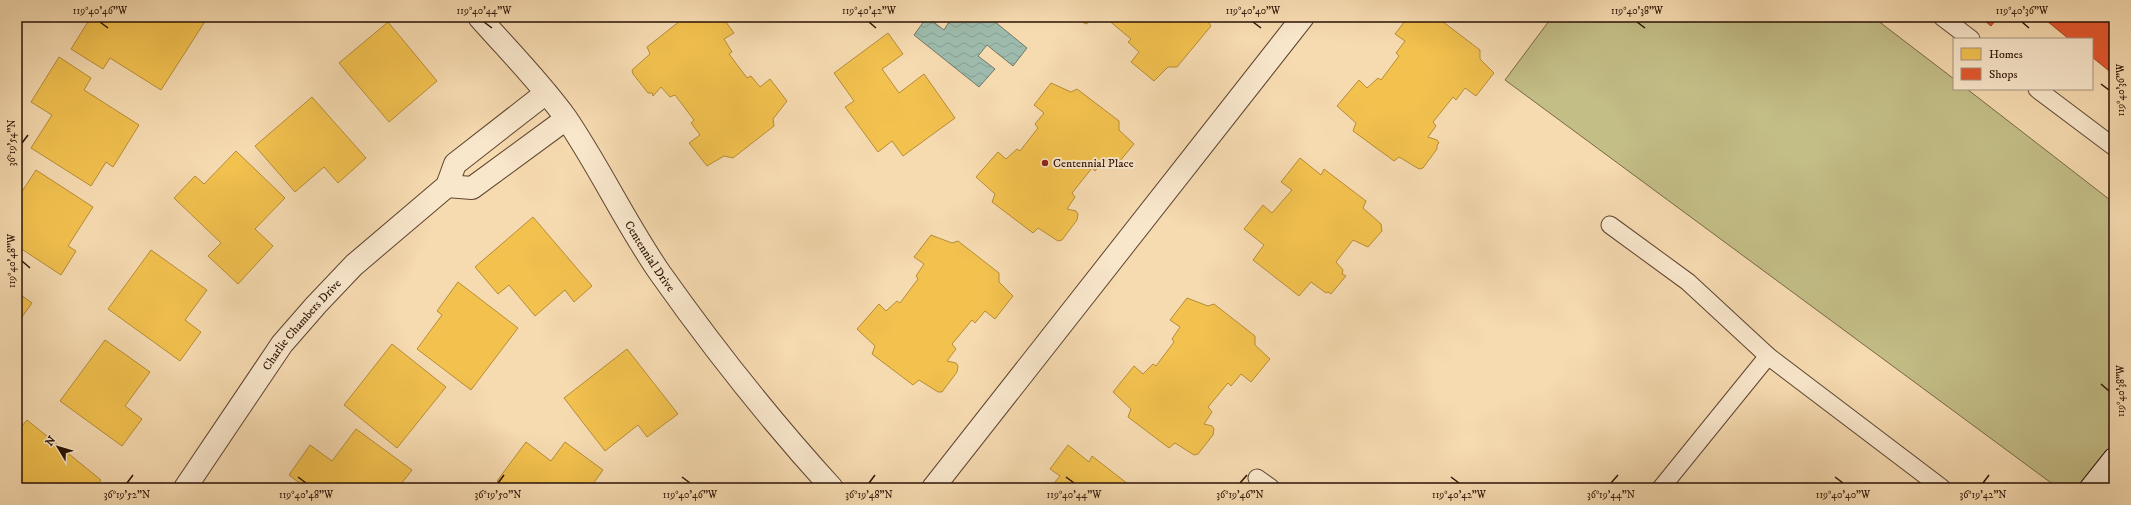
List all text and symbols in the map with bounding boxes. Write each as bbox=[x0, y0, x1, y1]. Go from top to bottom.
text: 119°40'46"W bbox=[73, 5, 128, 17]
text: 119°40'44"W bbox=[457, 5, 512, 17]
text: 119°40'42"W bbox=[842, 5, 897, 17]
text: 119°40'40"W bbox=[1226, 5, 1281, 17]
text: 119°40'38"W bbox=[1611, 5, 1664, 17]
text: 119°40'36"W bbox=[1996, 5, 2049, 17]
legend bbox=[1953, 38, 2093, 90]
text: Homes bbox=[1989, 47, 2023, 62]
text: 119°40'36"W bbox=[2115, 63, 2127, 116]
text: Shops bbox=[1989, 67, 2017, 82]
text: 36°19'54"N bbox=[6, 120, 18, 166]
place label: Centennial Place bbox=[1053, 156, 1134, 171]
marker: Centennial Place bbox=[1040, 158, 1050, 168]
street label: Centennial Drive bbox=[621, 218, 678, 295]
text: 119°40'48"W bbox=[6, 233, 18, 288]
street label: Charlie Chambers Drive bbox=[259, 276, 344, 373]
text: 119°40'38"W bbox=[2115, 364, 2127, 417]
north arrow bbox=[38, 427, 78, 467]
text: N bbox=[43, 434, 59, 449]
text: 36°19'52"N bbox=[104, 489, 150, 501]
text: 119°40'48"W bbox=[279, 489, 334, 501]
text: 36°19'50"N bbox=[475, 489, 521, 501]
text: 119°40'46"W bbox=[663, 489, 718, 501]
text: 36°19'48"N bbox=[845, 489, 893, 501]
text: 119°40'44"W bbox=[1047, 489, 1102, 501]
text: 36°19'46"N bbox=[1216, 489, 1264, 501]
text: 119°40'42"W bbox=[1432, 489, 1487, 501]
text: 36°19'44"N bbox=[1587, 489, 1635, 501]
text: 119°40'40"W bbox=[1816, 489, 1871, 501]
text: 36°19'42"N bbox=[1959, 489, 2007, 501]

